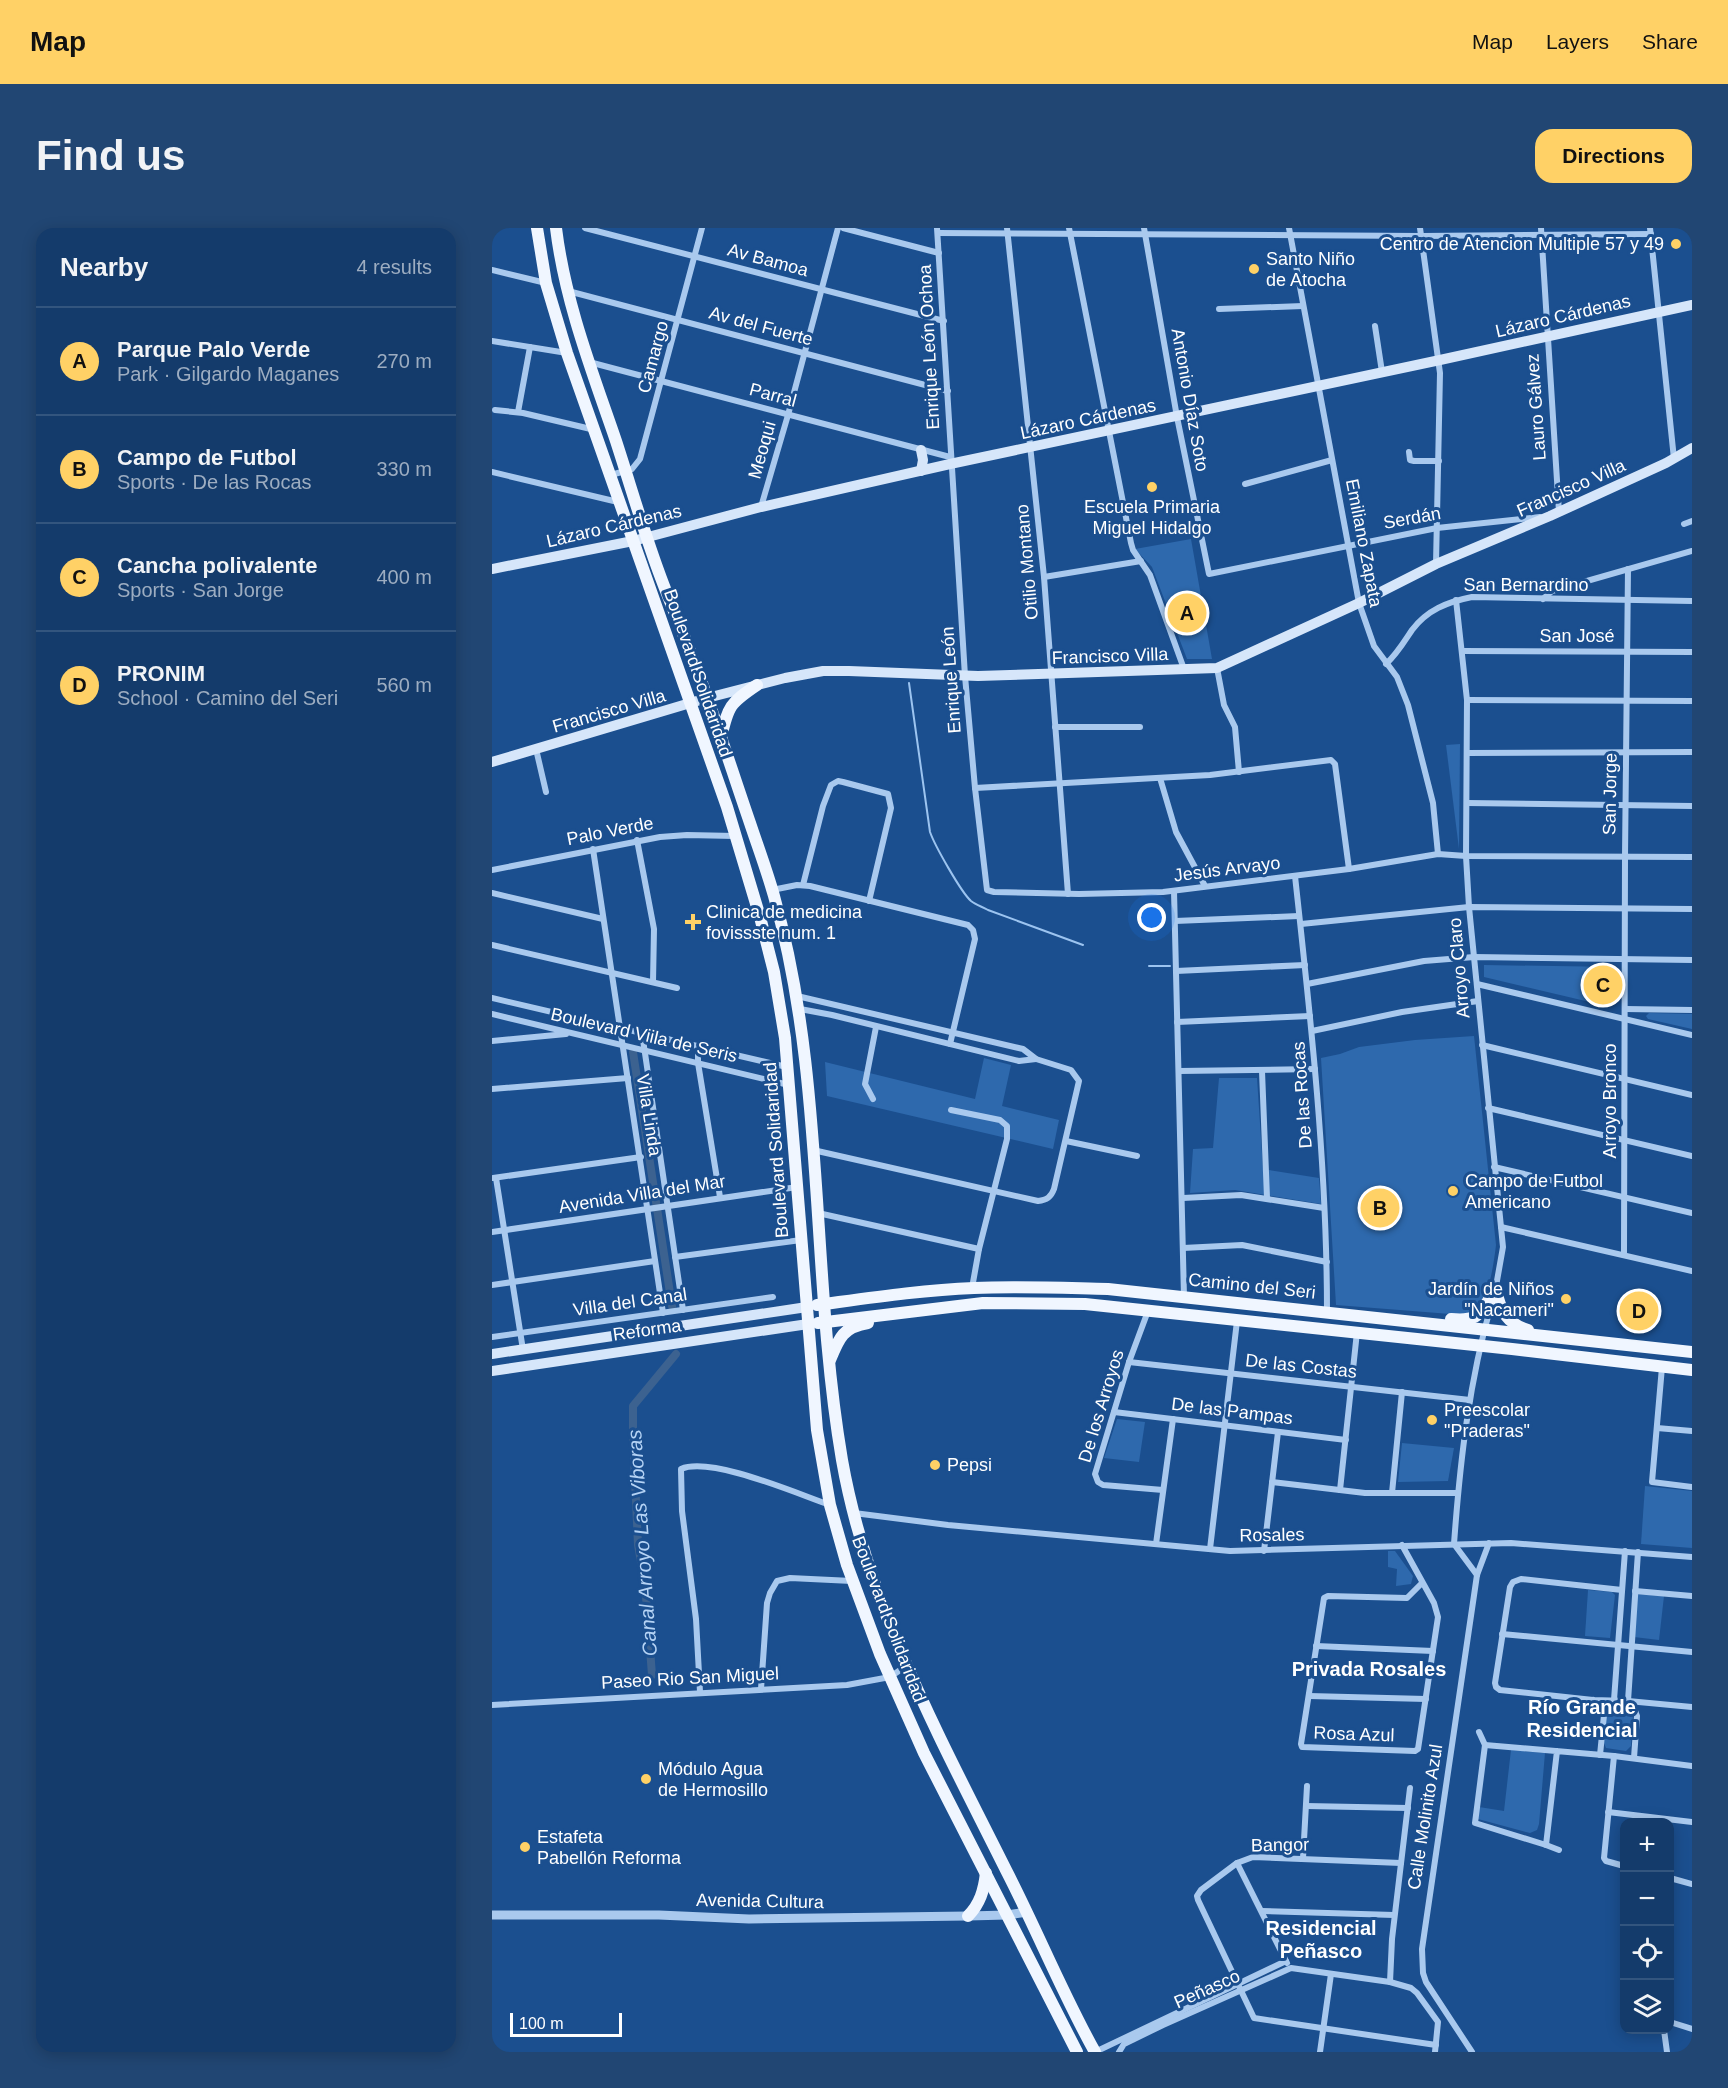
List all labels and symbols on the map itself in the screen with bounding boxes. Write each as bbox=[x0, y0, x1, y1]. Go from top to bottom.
place label: Centro de Atencion Multiple 57 y 49 bbox=[1380, 234, 1664, 254]
marker: Centro de Atencion Multiple 57 y 49 bbox=[1669, 237, 1683, 251]
street label: Av Bamoa bbox=[725, 240, 811, 281]
place label: Santo Niño de Atocha bbox=[1266, 249, 1355, 290]
marker: Santo Niño de Atocha bbox=[1247, 262, 1261, 276]
street label: Enrique León Ochoa bbox=[915, 263, 943, 430]
street label: Lázaro Cárdenas bbox=[1493, 291, 1633, 341]
street label: Av del Fuerte bbox=[707, 303, 815, 349]
street label: Camargo bbox=[634, 319, 672, 395]
street label: Antonio Díaz Soto bbox=[1168, 327, 1212, 473]
street label: Lauro Gálvez bbox=[1522, 353, 1550, 461]
street label: Parral bbox=[747, 379, 799, 411]
street label: Lázaro Cárdenas bbox=[1018, 395, 1158, 443]
street label: Meoqui bbox=[744, 419, 780, 481]
street label: Francisco Villa bbox=[1514, 455, 1629, 521]
street label: Emiliano Zapata bbox=[1342, 477, 1386, 610]
marker: Escuela Primaria Miguel Hidalgo bbox=[1145, 480, 1159, 494]
place label: Escuela Primaria Miguel Hidalgo bbox=[1084, 497, 1221, 538]
street label: Lázaro Cárdenas bbox=[544, 501, 684, 551]
street label: Otilio Montano bbox=[1012, 503, 1042, 621]
street label: Serdán bbox=[1382, 503, 1442, 533]
street label: San Bernardino bbox=[1463, 575, 1589, 595]
street label: Boulevard Solidaridad bbox=[660, 586, 736, 760]
pin: A bbox=[1168, 590, 1206, 636]
street label: Enrique León bbox=[937, 626, 965, 734]
street label: San José bbox=[1539, 626, 1615, 646]
street label: Francisco Villa bbox=[1051, 644, 1170, 668]
street label: Francisco Villa bbox=[550, 685, 669, 737]
street label: San Jorge bbox=[1599, 753, 1621, 835]
street label: Palo Verde bbox=[565, 813, 655, 849]
street label: Jesús Arvayo bbox=[1173, 853, 1281, 885]
place label: Clinica de medicina fovissste num. 1 bbox=[706, 902, 863, 943]
your location bbox=[1137, 903, 1166, 932]
marker: Clinica de medicina fovissste num. 1 bbox=[684, 913, 702, 931]
street label: Arroyo Claro bbox=[1445, 917, 1473, 1019]
pin: C bbox=[1584, 962, 1622, 1008]
street label: Boulevard Viila de Seris bbox=[549, 1004, 739, 1066]
street label: De las Rocas bbox=[1288, 1041, 1316, 1149]
street label: Arroyo Bronco bbox=[1600, 1043, 1620, 1159]
street label: Boulevard Solidaridad bbox=[760, 1061, 792, 1239]
street label: Villa Linda bbox=[633, 1073, 666, 1158]
street label: Avenida Villa del Mar bbox=[557, 1171, 727, 1217]
place label: Campo de Futbol Americano bbox=[1465, 1171, 1603, 1212]
marker: Campo de Futbol Americano bbox=[1446, 1184, 1460, 1198]
pin: B bbox=[1360, 1186, 1400, 1230]
street label: Camino del Seri bbox=[1187, 1269, 1317, 1303]
place label: Jardín de Niños "Nacameri" bbox=[1428, 1279, 1554, 1320]
street label: Villa del Canal bbox=[572, 1284, 688, 1320]
pin: D bbox=[1620, 1288, 1658, 1334]
marker: Jardín de Niños "Nacameri" bbox=[1559, 1292, 1573, 1306]
street label: Reforma bbox=[611, 1315, 684, 1345]
street label: De los Arroyos bbox=[1074, 1347, 1128, 1465]
street label: De las Costas bbox=[1244, 1350, 1358, 1382]
street label: De las Pampas bbox=[1170, 1394, 1294, 1428]
place label: Preescolar "Praderas" bbox=[1444, 1400, 1530, 1441]
marker: Preescolar "Praderas" bbox=[1425, 1413, 1439, 1427]
water label: Canal Arroyo Las Viboras bbox=[623, 1429, 661, 1657]
place label: Pepsi bbox=[947, 1455, 992, 1475]
marker: Pepsi bbox=[928, 1458, 942, 1472]
street label: Rosales bbox=[1239, 1524, 1305, 1546]
street label: Boulevard Solidaridad bbox=[848, 1533, 930, 1705]
district label: Privada Rosales bbox=[1292, 1658, 1446, 1680]
street label: Paseo Rio San Miguel bbox=[601, 1663, 779, 1693]
district label: Río Grande Residencial bbox=[1526, 1696, 1638, 1741]
street label: Rosa Azul bbox=[1313, 1723, 1395, 1745]
street label: Calle Molinito Azul bbox=[1404, 1743, 1446, 1891]
place label: Módulo Agua de Hermosillo bbox=[658, 1759, 768, 1800]
marker: Módulo Agua de Hermosillo bbox=[639, 1772, 653, 1786]
place label: Estafeta Pabellón Reforma bbox=[537, 1827, 682, 1868]
street label: Bangor bbox=[1251, 1834, 1309, 1856]
marker: Estafeta Pabellón Reforma bbox=[518, 1840, 532, 1854]
street label: Avenida Cultura bbox=[696, 1890, 825, 1912]
district label: Residencial Peñasco bbox=[1265, 1917, 1377, 1962]
street label: Peñasco bbox=[1171, 1966, 1243, 2012]
scale bar bbox=[510, 2010, 622, 2038]

